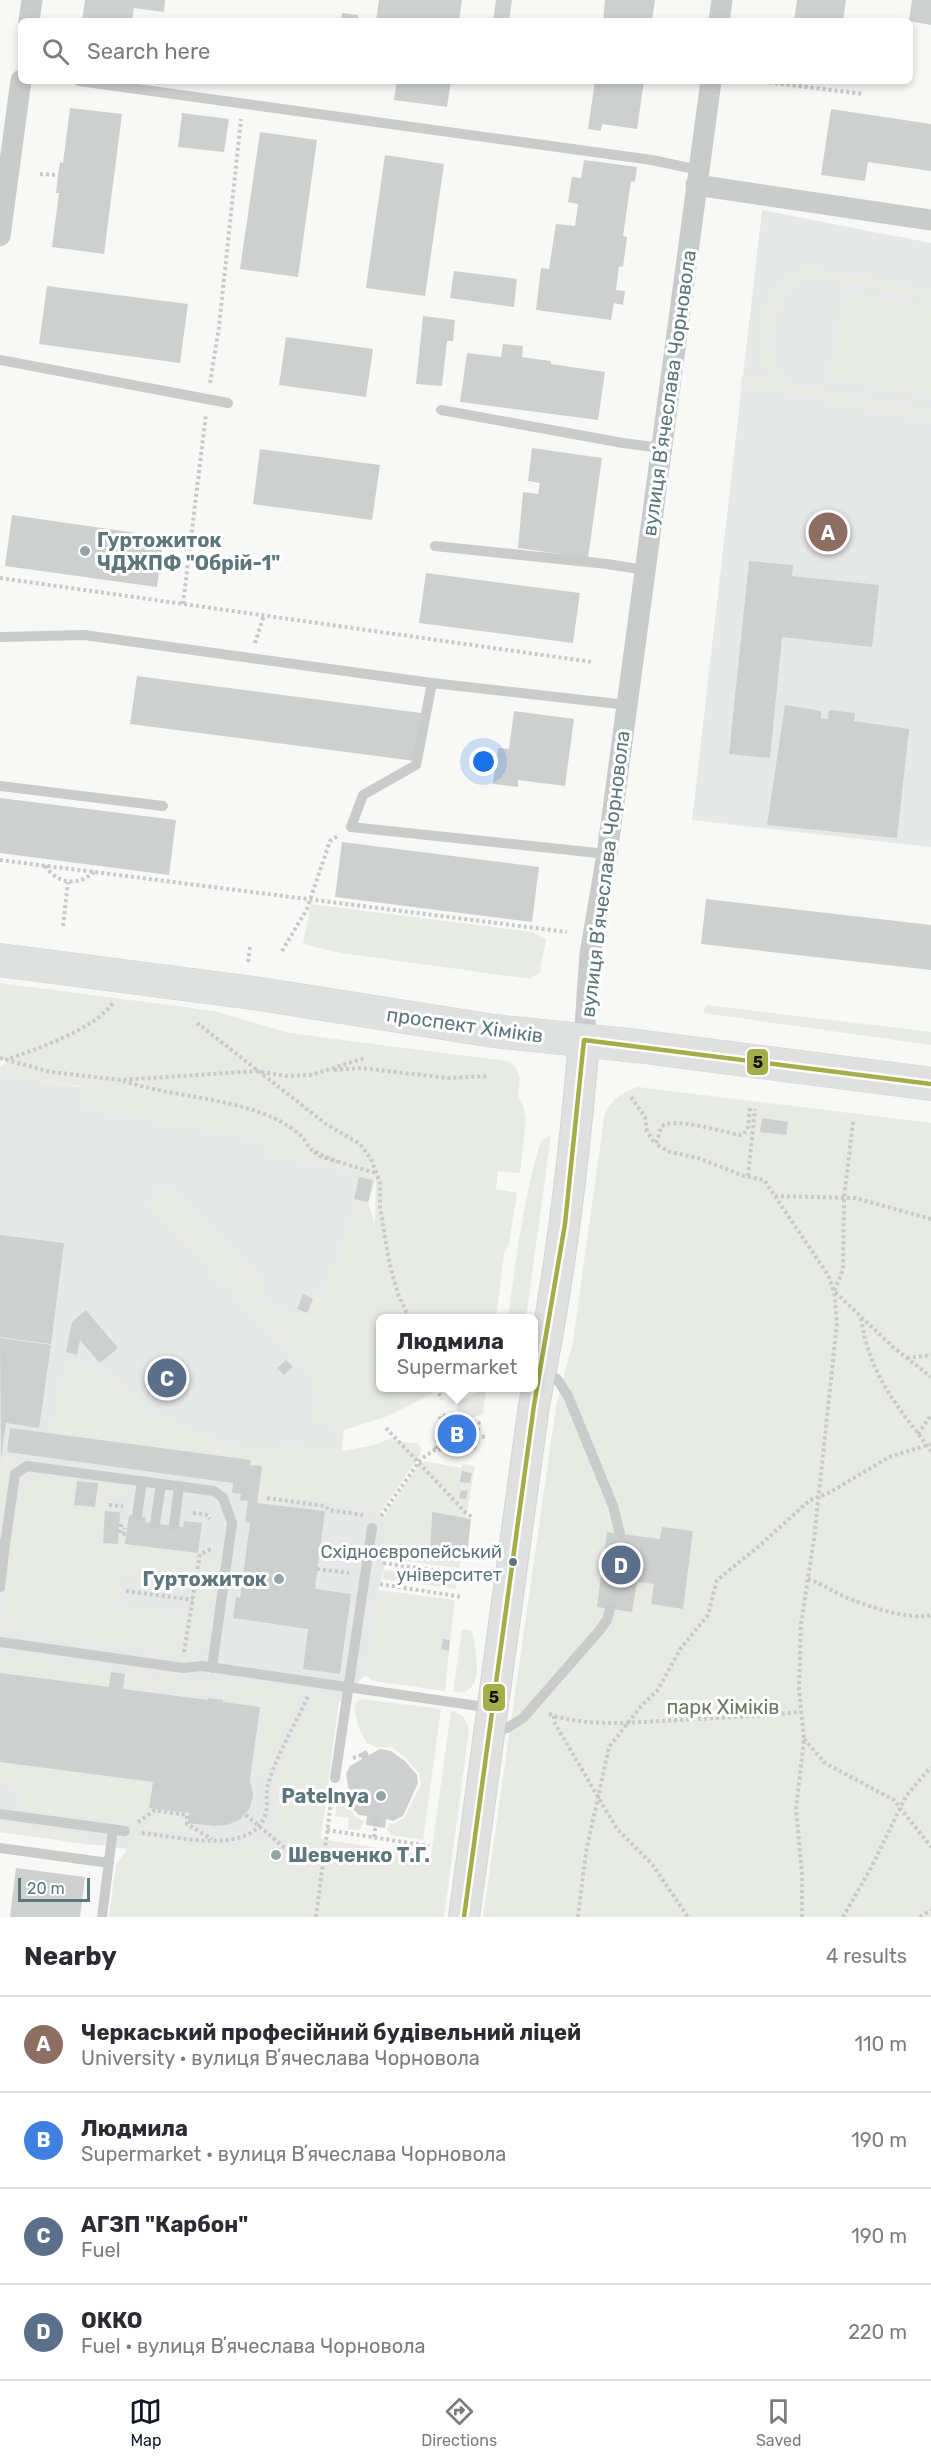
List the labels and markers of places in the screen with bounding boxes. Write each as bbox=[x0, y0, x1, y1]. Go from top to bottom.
pin: A bbox=[808, 510, 848, 554]
place label: Гуртожиток ЧДЖПФ "Обрій-1" bbox=[97, 528, 280, 575]
marker: Гуртожиток ЧДЖПФ "Обрій-1" bbox=[78, 544, 92, 558]
pin: C bbox=[148, 1356, 186, 1400]
pin: B bbox=[438, 1412, 476, 1456]
place label: Східноєвропейський університет bbox=[321, 1541, 502, 1586]
pin: D bbox=[602, 1542, 640, 1588]
marker: Східноєвропейський університет bbox=[507, 1556, 519, 1568]
place label: Гуртожиток bbox=[142, 1567, 267, 1591]
marker: Гуртожиток bbox=[272, 1572, 286, 1586]
place label: Patelnya bbox=[281, 1784, 369, 1808]
marker: Patelnya bbox=[374, 1789, 388, 1803]
place label: Шевченко Т.Г. bbox=[288, 1843, 430, 1867]
marker: Шевченко Т.Г. bbox=[269, 1848, 283, 1862]

